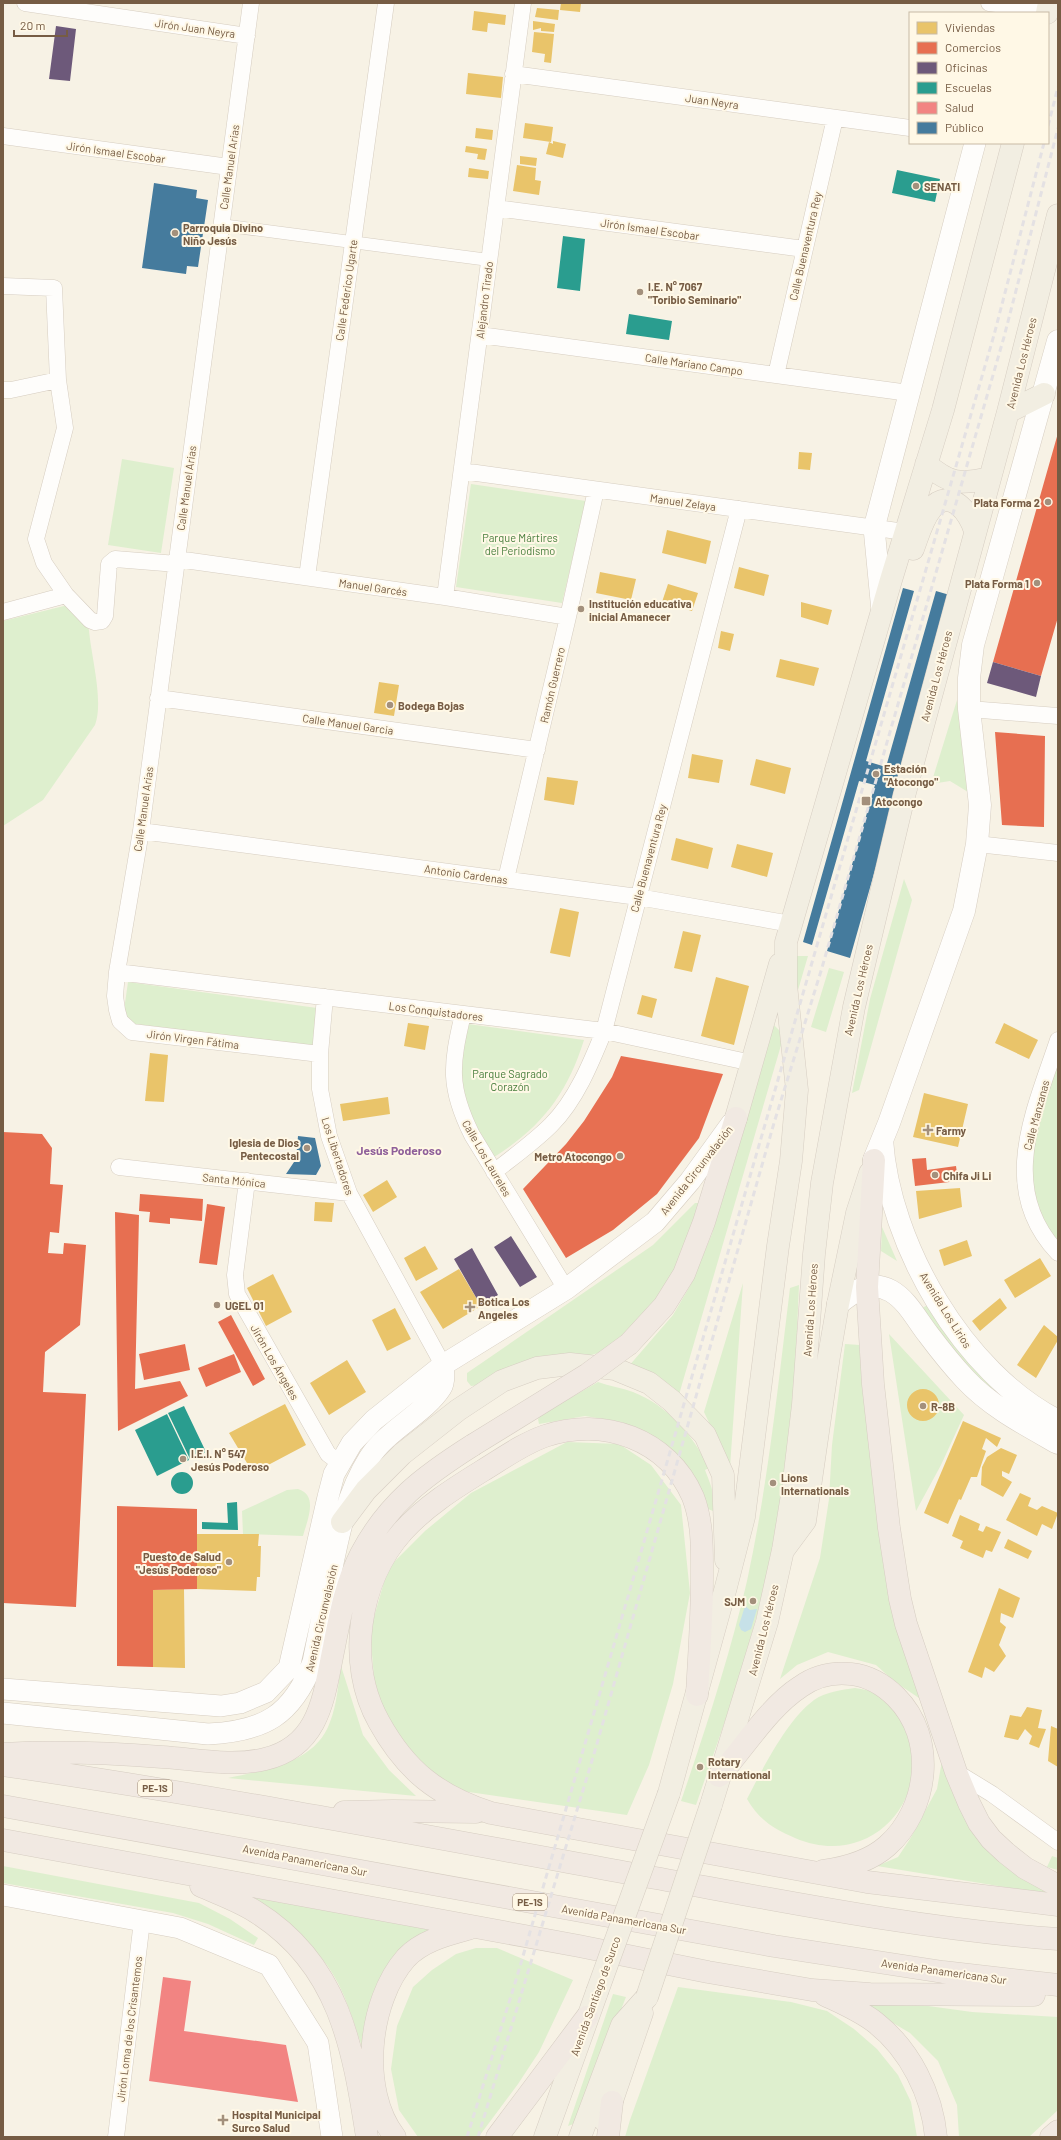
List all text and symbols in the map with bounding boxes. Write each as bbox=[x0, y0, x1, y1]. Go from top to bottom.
scale bar bbox=[14, 12, 67, 38]
legend bbox=[909, 12, 1049, 144]
street label: Jirón Juan Neyra bbox=[154, 16, 236, 40]
text: 20 m bbox=[20, 18, 46, 32]
text: Viviendas bbox=[945, 20, 995, 34]
text: Comercios bbox=[945, 40, 1001, 54]
text: Oficinas bbox=[945, 60, 988, 74]
text: Escuelas bbox=[945, 80, 992, 94]
street label: Juan Neyra bbox=[684, 91, 740, 111]
text: Salud bbox=[945, 100, 974, 114]
text: Público bbox=[945, 120, 984, 134]
street label: Calle Manuel Arias bbox=[217, 124, 241, 210]
street label: Jirón Ismael Escobar bbox=[66, 139, 166, 165]
place label: SENATI bbox=[924, 180, 960, 193]
marker: SENATI bbox=[911, 181, 921, 191]
street label: Calle Buenaventura Rey bbox=[786, 190, 824, 302]
street label: Jirón Ismael Escobar bbox=[600, 216, 700, 242]
place label: Parroquia Divino Niño Jesús bbox=[183, 221, 263, 247]
marker: Parroquia Divino Niño Jesús bbox=[170, 228, 180, 238]
street label: Calle Federico Ugarte bbox=[332, 238, 360, 341]
street label: Alejandro Tirado bbox=[473, 261, 495, 339]
place label: I.E. N° 7067 "Toribio Seminario" bbox=[648, 280, 741, 306]
marker: I.E. N° 7067 "Toribio Seminario" bbox=[635, 287, 645, 297]
street label: Avenida Los Héroes bbox=[1003, 316, 1039, 410]
street label: Calle Mariano Campo bbox=[644, 351, 744, 377]
street label: Calle Manuel Arias bbox=[174, 445, 198, 531]
street label: Manuel Zelaya bbox=[649, 491, 717, 513]
place label: Plata Forma 2 bbox=[974, 496, 1040, 509]
marker: Plata Forma 2 bbox=[1043, 497, 1053, 507]
park label: Parque Mártires del Periodismo bbox=[482, 531, 558, 557]
street label: Manuel Garcés bbox=[338, 576, 408, 598]
place label: Plata Forma 1 bbox=[965, 577, 1029, 590]
marker: Plata Forma 1 bbox=[1032, 578, 1042, 588]
place label: Institución educativa inicial Amanecer bbox=[589, 597, 692, 623]
marker: Institución educativa inicial Amanecer bbox=[576, 604, 586, 614]
street label: Avenida Los Héroes bbox=[918, 629, 954, 723]
street label: Ramón Guerrero bbox=[537, 646, 567, 724]
place label: Bodega Bojas bbox=[398, 699, 465, 712]
marker: Bodega Bojas bbox=[385, 700, 395, 710]
street label: Calle Manuel Garcia bbox=[302, 711, 394, 737]
place label: Estación "Atocongo" bbox=[884, 762, 938, 788]
street label: Calle Manuel Arias bbox=[131, 766, 155, 852]
marker: Estación "Atocongo" bbox=[871, 769, 881, 779]
marker: Atocongo bbox=[860, 795, 872, 807]
place label: Atocongo bbox=[875, 795, 923, 808]
street label: Calle Buenaventura Rey bbox=[627, 803, 669, 913]
street label: Antonio Cardenas bbox=[423, 862, 509, 886]
street label: Avenida Los Héroes bbox=[841, 943, 875, 1037]
street label: Los Conquistadores bbox=[388, 999, 484, 1023]
street label: Jirón Virgen Fátima bbox=[146, 1027, 240, 1051]
park label: Parque Sagrado Corazón bbox=[472, 1067, 548, 1093]
street label: Calle Manzanas bbox=[1020, 1078, 1052, 1152]
street label: Los Libertadores bbox=[319, 1115, 357, 1197]
street label: Calle Los Laureles bbox=[460, 1117, 514, 1199]
street label: Avenida Circunvalación bbox=[657, 1123, 735, 1217]
place label: Farmy bbox=[936, 1124, 967, 1137]
marker: Farmy bbox=[923, 1125, 933, 1135]
place label: Iglesia de Dios Pentecostal bbox=[229, 1136, 299, 1162]
marker: Iglesia de Dios Pentecostal bbox=[302, 1143, 312, 1153]
district label: Jesús Poderoso bbox=[356, 1143, 442, 1157]
place label: Metro Atocongo bbox=[534, 1150, 612, 1163]
marker: Metro Atocongo bbox=[615, 1151, 625, 1161]
place label: Chifa Ji Li bbox=[943, 1169, 991, 1182]
street label: Santa Mónica bbox=[202, 1170, 266, 1190]
marker: Chifa Ji Li bbox=[930, 1170, 940, 1180]
street label: Avenida Los Héroes bbox=[800, 1263, 820, 1357]
street label: Avenida Los Lirios bbox=[918, 1270, 974, 1350]
place label: Botica Los Angeles bbox=[478, 1295, 530, 1321]
place label: UGEL 01 bbox=[225, 1299, 264, 1312]
marker: UGEL 01 bbox=[212, 1300, 222, 1310]
marker: Botica Los Angeles bbox=[465, 1302, 475, 1312]
street label: Jirón Los Ángeles bbox=[248, 1322, 302, 1402]
place label: R-8B bbox=[931, 1400, 955, 1413]
marker: R-8B bbox=[918, 1401, 928, 1411]
place label: I.E.I. N° 547 Jesús Poderoso bbox=[191, 1447, 269, 1473]
marker: I.E.I. N° 547 Jesús Poderoso bbox=[178, 1454, 188, 1464]
place label: Lions Internationals bbox=[781, 1471, 850, 1497]
marker: Lions Internationals bbox=[768, 1478, 778, 1488]
place label: Puesto de Salud "Jesús Poderoso" bbox=[136, 1550, 221, 1576]
marker: Puesto de Salud "Jesús Poderoso" bbox=[224, 1557, 234, 1567]
street label: Avenida Circunvalación bbox=[302, 1563, 340, 1673]
street label: Avenida Los Héroes bbox=[745, 1583, 781, 1677]
place label: SJM bbox=[724, 1595, 745, 1608]
marker: SJM bbox=[748, 1596, 758, 1606]
place label: Rotary International bbox=[708, 1755, 771, 1781]
marker: Rotary International bbox=[695, 1762, 705, 1772]
road number: PE-1S bbox=[138, 1780, 172, 1796]
street label: Avenida Panamericana Sur bbox=[242, 1842, 368, 1878]
road number: PE-1S bbox=[513, 1894, 547, 1910]
street label: Avenida Panamericana Sur bbox=[561, 1902, 687, 1936]
street label: Avenida Santiago de Surco bbox=[567, 1934, 623, 2058]
street label: Jirón Loma de los Crisantemos bbox=[114, 1955, 144, 2103]
street label: Avenida Panamericana Sur bbox=[880, 1956, 1008, 1986]
place label: Hospital Municipal Surco Salud bbox=[232, 2108, 321, 2134]
marker: Hospital Municipal Surco Salud bbox=[217, 2114, 229, 2126]

